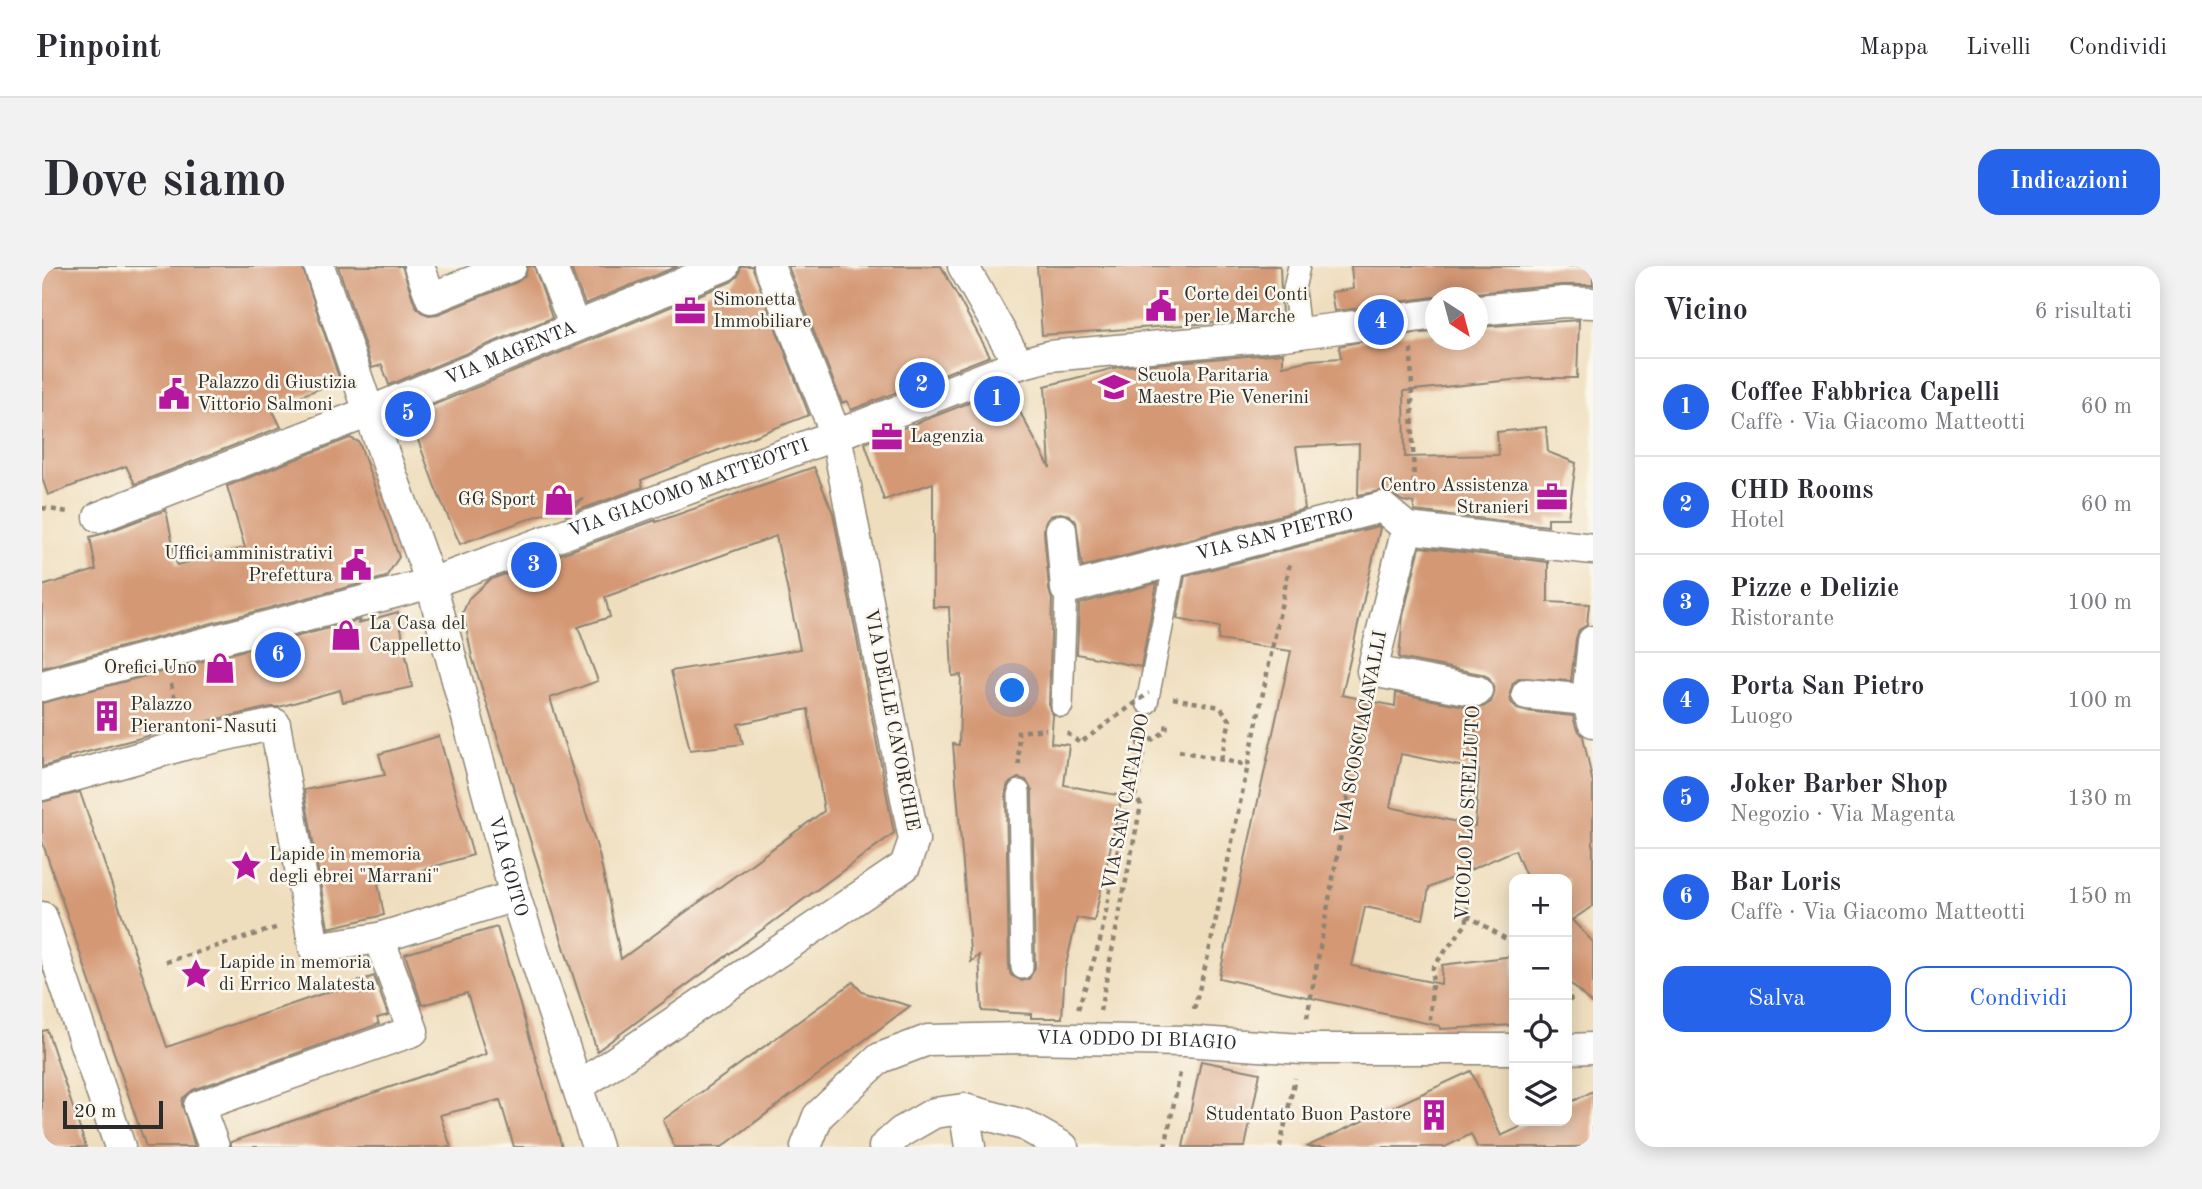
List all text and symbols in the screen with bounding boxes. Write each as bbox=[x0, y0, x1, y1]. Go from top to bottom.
text: Pinpoint bbox=[35, 32, 161, 65]
text: Mappa bbox=[1860, 36, 1928, 60]
text: Livelli bbox=[1966, 36, 2031, 60]
text: Condividi bbox=[2069, 36, 2167, 60]
button: Indicazioni bbox=[1978, 149, 2160, 215]
text: Dove siamo bbox=[42, 158, 287, 207]
place label: Corte dei Conti per le Marche bbox=[1184, 286, 1308, 327]
north arrow bbox=[1425, 287, 1488, 350]
public building icon: Corte dei Conti per le Marche bbox=[1144, 289, 1178, 323]
place label: Simonetta Immobiliare bbox=[713, 291, 811, 332]
office icon: Simonetta Immobiliare bbox=[673, 294, 707, 328]
pin: 4 bbox=[1358, 296, 1404, 348]
text: Vicino bbox=[1663, 296, 1748, 326]
text: 6 risultati bbox=[2034, 300, 2132, 323]
street label: VIA MAGENTA bbox=[443, 318, 579, 389]
pin: 2 bbox=[899, 359, 945, 411]
place label: Scuola Paritaria Maestre Pie Venerini bbox=[1137, 367, 1309, 408]
school or university icon: Scuola Paritaria Maestre Pie Venerini bbox=[1097, 370, 1131, 404]
pin: 1 bbox=[974, 373, 1020, 425]
place label: Palazzo di Giustizia Vittorio Salmoni bbox=[197, 374, 357, 415]
public building icon: Palazzo di Giustizia Vittorio Salmoni bbox=[157, 377, 191, 411]
text: Coffee Fabbrica Capelli bbox=[1730, 380, 2000, 406]
pin: 5 bbox=[385, 388, 431, 440]
text: 1 bbox=[1679, 395, 1693, 418]
text: 60 m bbox=[2081, 395, 2132, 418]
text: Caffè · Via Giacomo Matteotti bbox=[1730, 411, 2025, 434]
office icon: Lagenzia bbox=[870, 420, 904, 454]
place label: Lagenzia bbox=[910, 428, 985, 447]
street label: VIA GIACOMO MATTEOTTI bbox=[566, 436, 812, 541]
place label: Centro Assistenza Stranieri bbox=[1380, 477, 1530, 518]
text: CHD Rooms bbox=[1730, 478, 1873, 504]
office icon: Centro Assistenza Stranieri bbox=[1535, 480, 1569, 514]
shop icon: GG Sport bbox=[542, 483, 576, 517]
place label: GG Sport bbox=[458, 491, 536, 510]
text: 2 bbox=[1679, 493, 1693, 516]
text: 60 m bbox=[2081, 493, 2132, 516]
street label: VIA SAN PIETRO bbox=[1194, 505, 1356, 564]
text: Hotel bbox=[1730, 509, 1784, 532]
pin: 3 bbox=[511, 539, 557, 591]
place label: Uffici amministrativi Prefettura bbox=[164, 545, 334, 586]
public building icon: Uffici amministrativi Prefettura bbox=[339, 548, 373, 582]
text: Pizze e Delizie bbox=[1730, 576, 1899, 602]
text: 3 bbox=[1679, 591, 1693, 614]
text: 100 m bbox=[2067, 591, 2132, 614]
street label: VIA DELLE CAVORCHIE bbox=[860, 607, 922, 833]
text: Ristorante bbox=[1730, 607, 1834, 630]
place label: La Casa del Cappelletto bbox=[369, 615, 465, 656]
shop icon: La Casa del Cappelletto bbox=[329, 618, 363, 652]
pin: 6 bbox=[255, 629, 301, 681]
street label: VIA SCOSCIACAVALLI bbox=[1333, 629, 1391, 837]
shop icon: Orefici Uno bbox=[203, 651, 237, 685]
place label: Orefici Uno bbox=[104, 659, 197, 678]
your location bbox=[995, 673, 1029, 707]
text: Porta San Pietro bbox=[1730, 674, 1924, 700]
text: 4 bbox=[1679, 689, 1693, 712]
text: 100 m bbox=[2067, 689, 2132, 712]
place label: Palazzo Pierantoni-Nasuti bbox=[130, 696, 277, 737]
building icon: Palazzo Pierantoni-Nasuti bbox=[90, 699, 124, 733]
street label: VICOLO LO STELLUTO bbox=[1454, 705, 1484, 921]
text: Luogo bbox=[1730, 705, 1793, 728]
street label: VIA SAN CATALDO bbox=[1101, 712, 1153, 892]
text: Joker Barber Shop bbox=[1730, 772, 1948, 798]
text: 5 bbox=[1679, 787, 1693, 810]
text: 130 m bbox=[2067, 787, 2132, 810]
text: Negozio · Via Magenta bbox=[1730, 803, 1955, 826]
street label: VIA GOITO bbox=[485, 814, 531, 919]
place label: Lapide in memoria degli ebrei "Marrani" bbox=[269, 846, 440, 887]
place icon: Lapide in memoria degli ebrei "Marrani" bbox=[229, 849, 263, 883]
text: Bar Loris bbox=[1730, 870, 1841, 896]
map controls bbox=[1509, 874, 1572, 1126]
button: + bbox=[1509, 874, 1572, 937]
text: 6 bbox=[1679, 885, 1693, 908]
text: 150 m bbox=[2067, 885, 2132, 908]
text: Caffè · Via Giacomo Matteotti bbox=[1730, 901, 2025, 924]
button: − bbox=[1509, 937, 1572, 1000]
place label: Lapide in memoria di Errico Malatesta bbox=[219, 954, 376, 995]
place icon: Lapide in memoria di Errico Malatesta bbox=[179, 957, 213, 991]
button: Salva bbox=[1663, 966, 1891, 1032]
button: Condividi bbox=[1905, 966, 2132, 1032]
button: locate bbox=[1509, 1000, 1572, 1063]
street label: VIA ODDO DI BIAGIO bbox=[1036, 1029, 1237, 1054]
button: layers bbox=[1509, 1063, 1572, 1126]
scale bar bbox=[63, 1098, 163, 1130]
building icon: Studentato Buon Pastore bbox=[1417, 1098, 1451, 1132]
text: 20 m bbox=[74, 1103, 116, 1122]
place label: Studentato Buon Pastore bbox=[1205, 1106, 1411, 1125]

